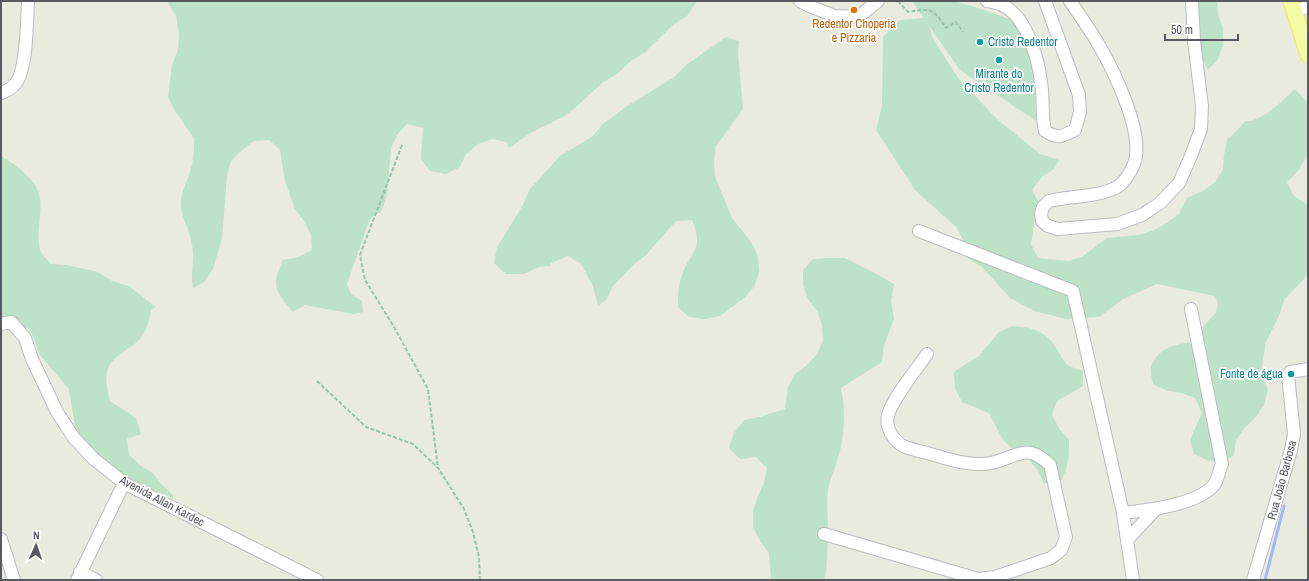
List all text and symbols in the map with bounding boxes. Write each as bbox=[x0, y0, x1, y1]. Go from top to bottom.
marker: Redentor Choperia e Pizzaria bbox=[849, 5, 859, 15]
place label: Redentor Choperia e Pizzaria bbox=[812, 16, 896, 46]
scale bar bbox=[1165, 16, 1238, 42]
text: 50 m bbox=[1171, 22, 1193, 38]
place label: Cristo Redentor bbox=[988, 34, 1058, 50]
marker: Cristo Redentor bbox=[975, 37, 985, 47]
marker: Mirante do Cristo Redentor bbox=[994, 55, 1004, 65]
place label: Mirante do Cristo Redentor bbox=[964, 66, 1034, 96]
place label: Fonte de água bbox=[1220, 366, 1284, 382]
marker: Fonte de água bbox=[1286, 369, 1296, 379]
street label: Rua João Barbosa bbox=[1264, 438, 1300, 521]
street label: Avenida Allan Kardec bbox=[116, 471, 207, 530]
north arrow bbox=[16, 525, 56, 565]
text: N bbox=[33, 528, 40, 542]

